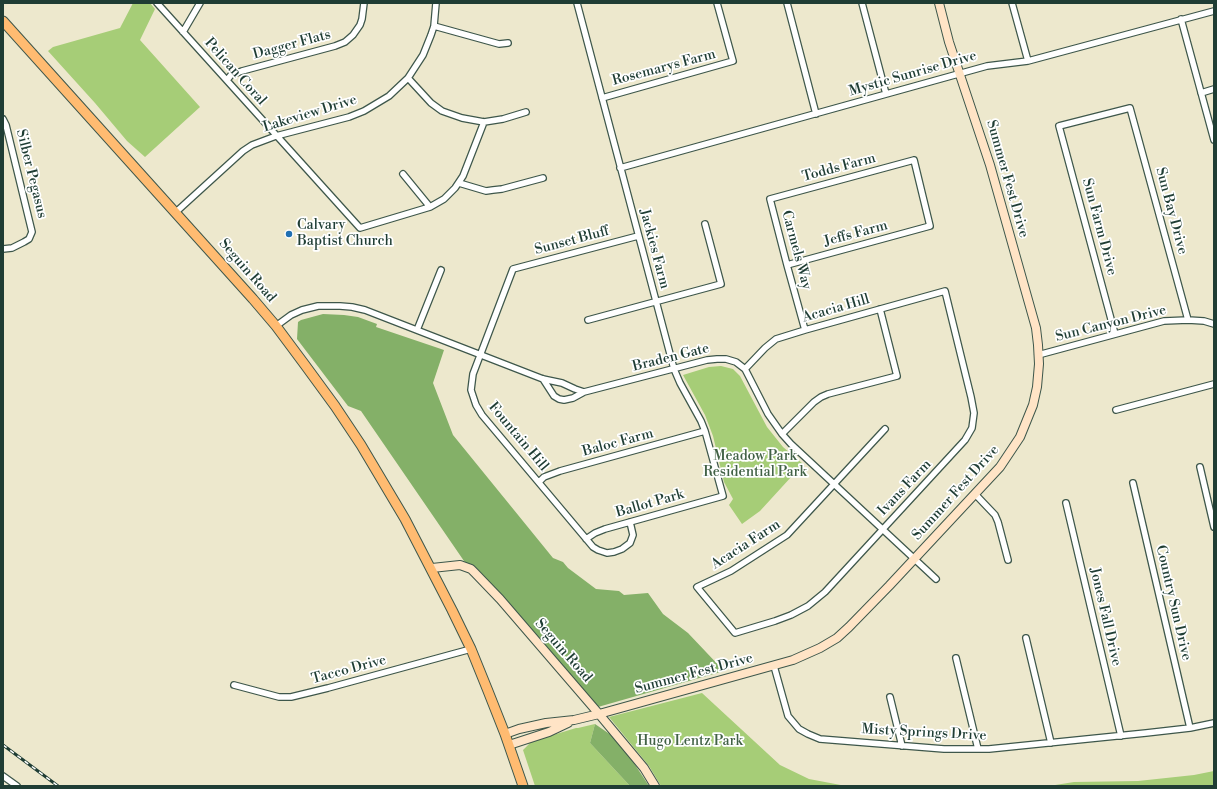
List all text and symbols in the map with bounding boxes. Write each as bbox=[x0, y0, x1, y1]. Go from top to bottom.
street label: Dagger Flats bbox=[251, 27, 333, 63]
street label: Pelican Coral bbox=[200, 35, 270, 109]
street label: Rosemarys Farm bbox=[610, 46, 718, 90]
street label: Mystic Sunrise Drive bbox=[847, 48, 979, 100]
street label: Lakeview Drive bbox=[261, 92, 359, 136]
street label: Summer Fest Drive bbox=[982, 118, 1032, 240]
street label: Silber Pegasus bbox=[12, 128, 50, 220]
street label: Todds Farm bbox=[800, 150, 878, 186]
street label: Sun Bay Drive bbox=[1151, 166, 1191, 256]
street label: Sun Farm Drive bbox=[1078, 177, 1120, 277]
street label: Jackies Farm bbox=[635, 207, 673, 291]
street label: Carmels Way bbox=[777, 209, 815, 291]
street label: Jeffs Farm bbox=[822, 217, 890, 251]
place label: Calvary Baptist Church bbox=[297, 218, 393, 250]
street label: Sunset Bluff bbox=[533, 223, 611, 259]
marker: Calvary Baptist Church bbox=[284, 229, 294, 239]
street label: Seguin Road bbox=[215, 236, 279, 306]
street label: Acacia Hill bbox=[800, 291, 872, 327]
street label: Sun Canyon Drive bbox=[1054, 302, 1168, 346]
street label: Braden Gate bbox=[631, 340, 711, 376]
street label: Fountain Hill bbox=[484, 399, 552, 475]
street label: Baloc Farm bbox=[581, 425, 655, 461]
street label: Summer Fest Drive bbox=[909, 442, 1003, 544]
park label: Meadow Park Residential Park bbox=[703, 449, 807, 482]
street label: Ivans Farm bbox=[875, 456, 935, 520]
street label: Ballot Park bbox=[614, 486, 686, 522]
street label: Acacia Farm bbox=[708, 516, 784, 574]
street label: Country Sun Drive bbox=[1152, 544, 1194, 662]
street label: Jones Fall Drive bbox=[1086, 566, 1124, 668]
street label: Seguin Road bbox=[531, 616, 595, 686]
street label: Summer Fest Drive bbox=[633, 650, 755, 698]
street label: Tacco Drive bbox=[310, 652, 388, 688]
street label: Misty Springs Drive bbox=[861, 721, 987, 745]
park label: Hugo Lentz Park bbox=[637, 734, 743, 750]

